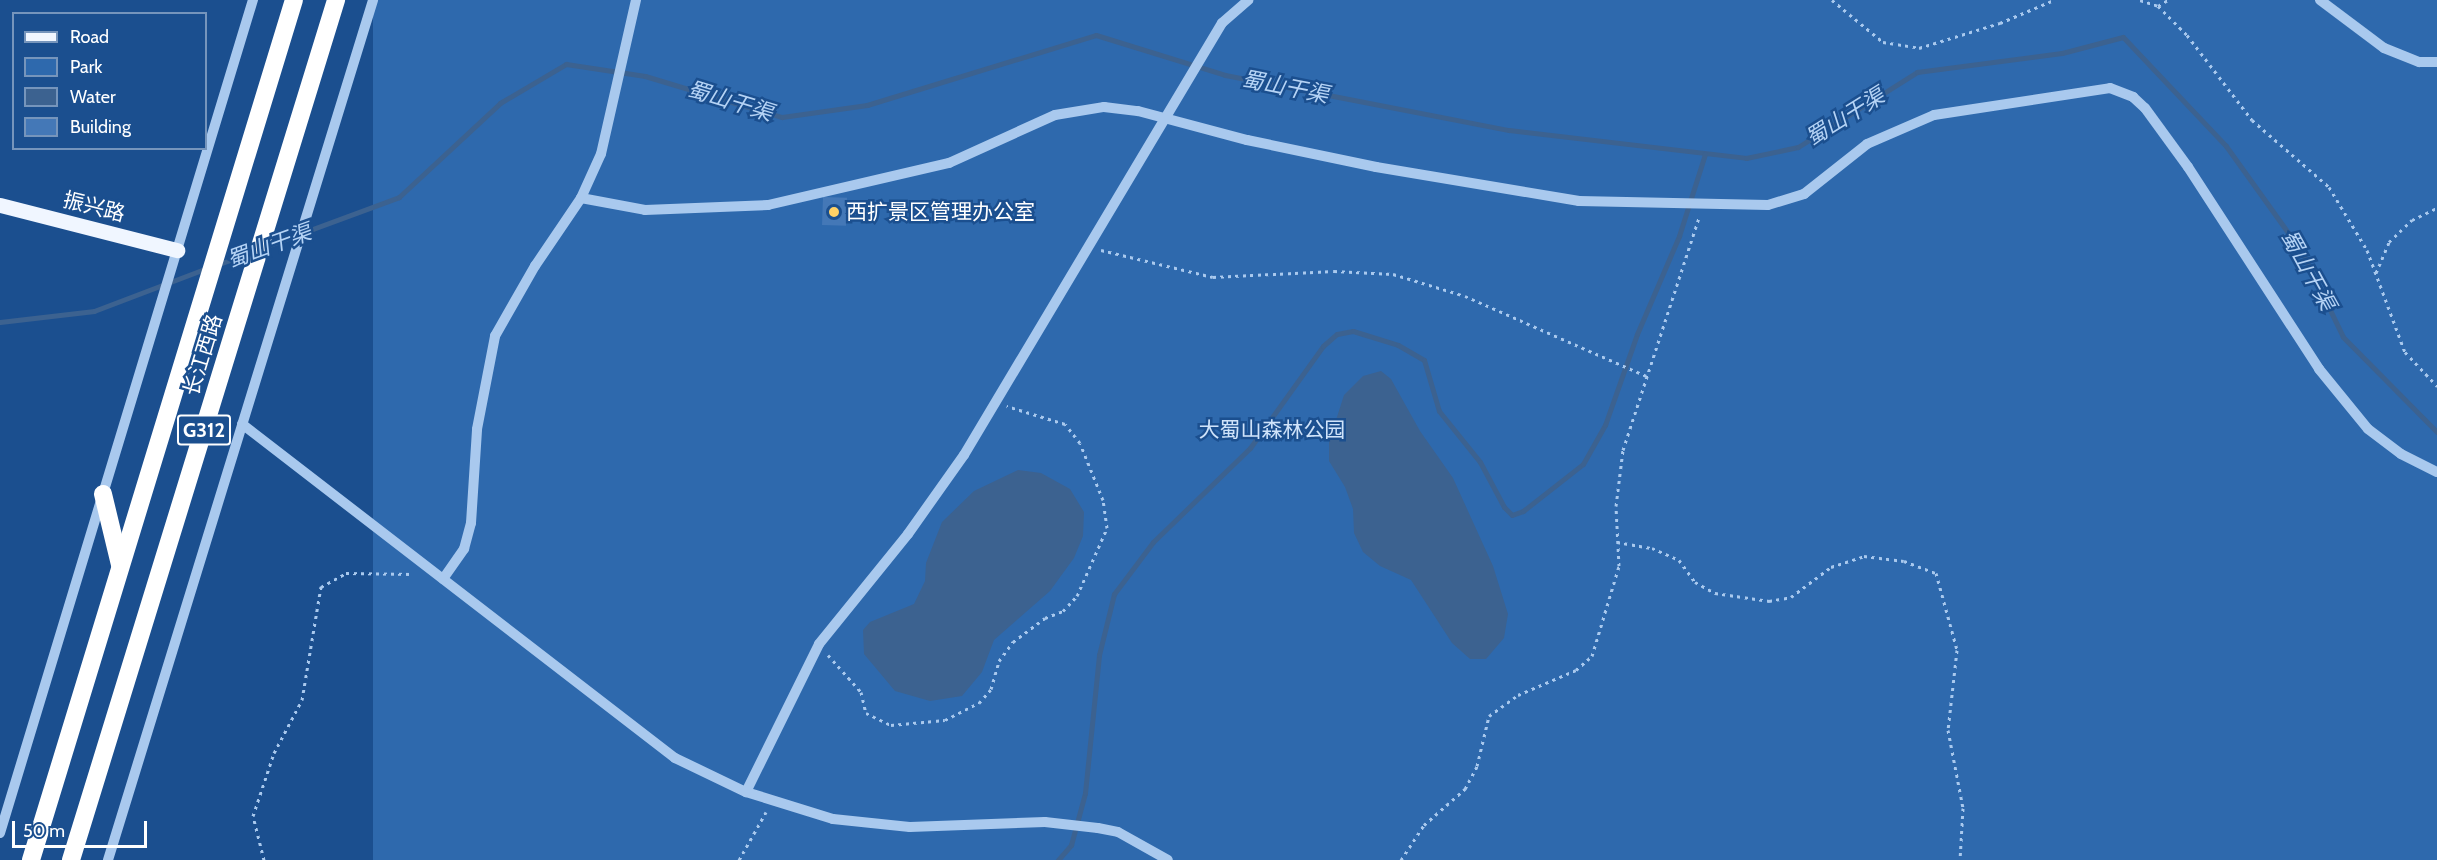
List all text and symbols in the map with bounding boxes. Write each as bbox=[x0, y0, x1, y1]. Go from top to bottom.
legend bbox=[12, 12, 207, 150]
text: Road bbox=[70, 26, 109, 48]
text: Park bbox=[70, 56, 102, 78]
water label: 蜀山干渠 bbox=[1239, 66, 1331, 108]
water label: 蜀山干渠 bbox=[684, 76, 776, 126]
water label: 蜀山干渠 bbox=[1801, 82, 1889, 152]
text: Water bbox=[70, 86, 116, 108]
text: Building bbox=[70, 116, 131, 138]
street label: 振兴路 bbox=[60, 187, 128, 227]
place label: 西扩景区管理办公室 bbox=[846, 199, 1035, 225]
marker: 西扩景区管理办公室 bbox=[827, 205, 841, 219]
water label: 蜀山干渠 bbox=[223, 219, 315, 273]
water label: 蜀山干渠 bbox=[2275, 225, 2341, 315]
street label: 长江西路 bbox=[179, 311, 227, 399]
road number: G312 bbox=[176, 413, 232, 447]
park label: 大蜀山森林公园 bbox=[1199, 417, 1345, 443]
scale bar bbox=[15, 809, 150, 847]
text: 50 m bbox=[23, 820, 65, 842]

